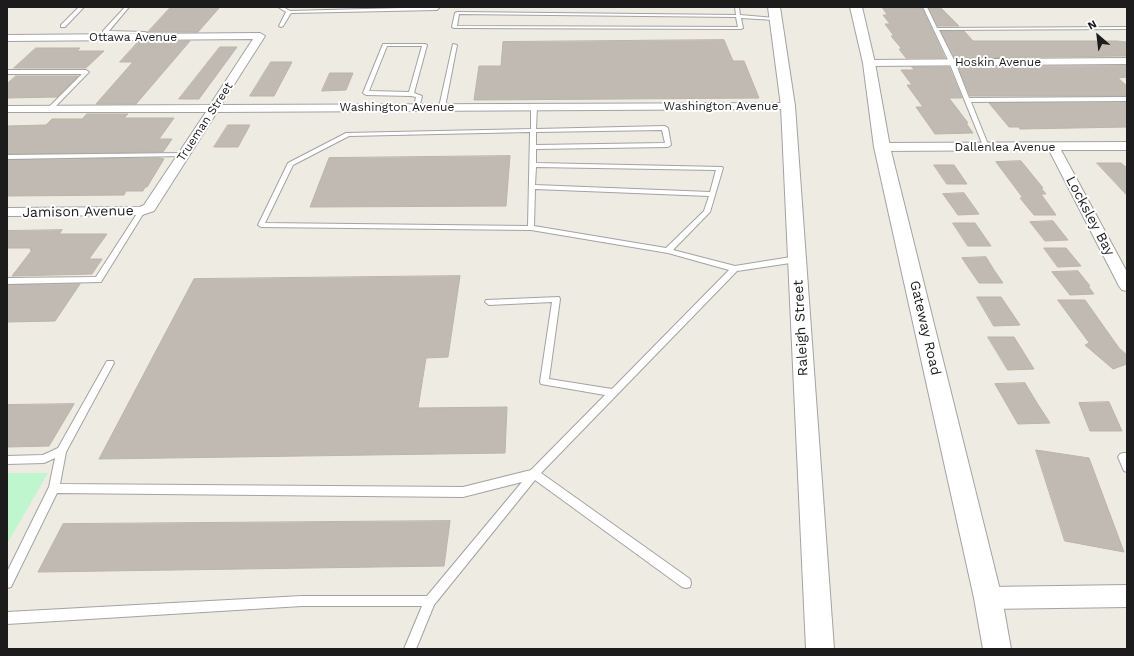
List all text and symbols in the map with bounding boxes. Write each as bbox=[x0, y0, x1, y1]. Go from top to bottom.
north arrow bbox=[1078, 16, 1118, 56]
text: N bbox=[1085, 17, 1099, 33]
street label: Ottawa Avenue bbox=[89, 30, 177, 44]
street label: Hoskin Avenue bbox=[955, 55, 1041, 69]
street label: Trueman Street bbox=[174, 80, 236, 164]
street label: Washington Avenue bbox=[664, 99, 778, 113]
street label: Washington Avenue bbox=[340, 100, 454, 114]
street label: Dallenlea Avenue bbox=[954, 140, 1056, 154]
street label: Locksley Bay bbox=[1062, 173, 1118, 259]
street label: Jamison Avenue bbox=[22, 203, 134, 221]
street label: Raleigh Street bbox=[790, 279, 812, 377]
street label: Gateway Road bbox=[906, 279, 944, 377]

